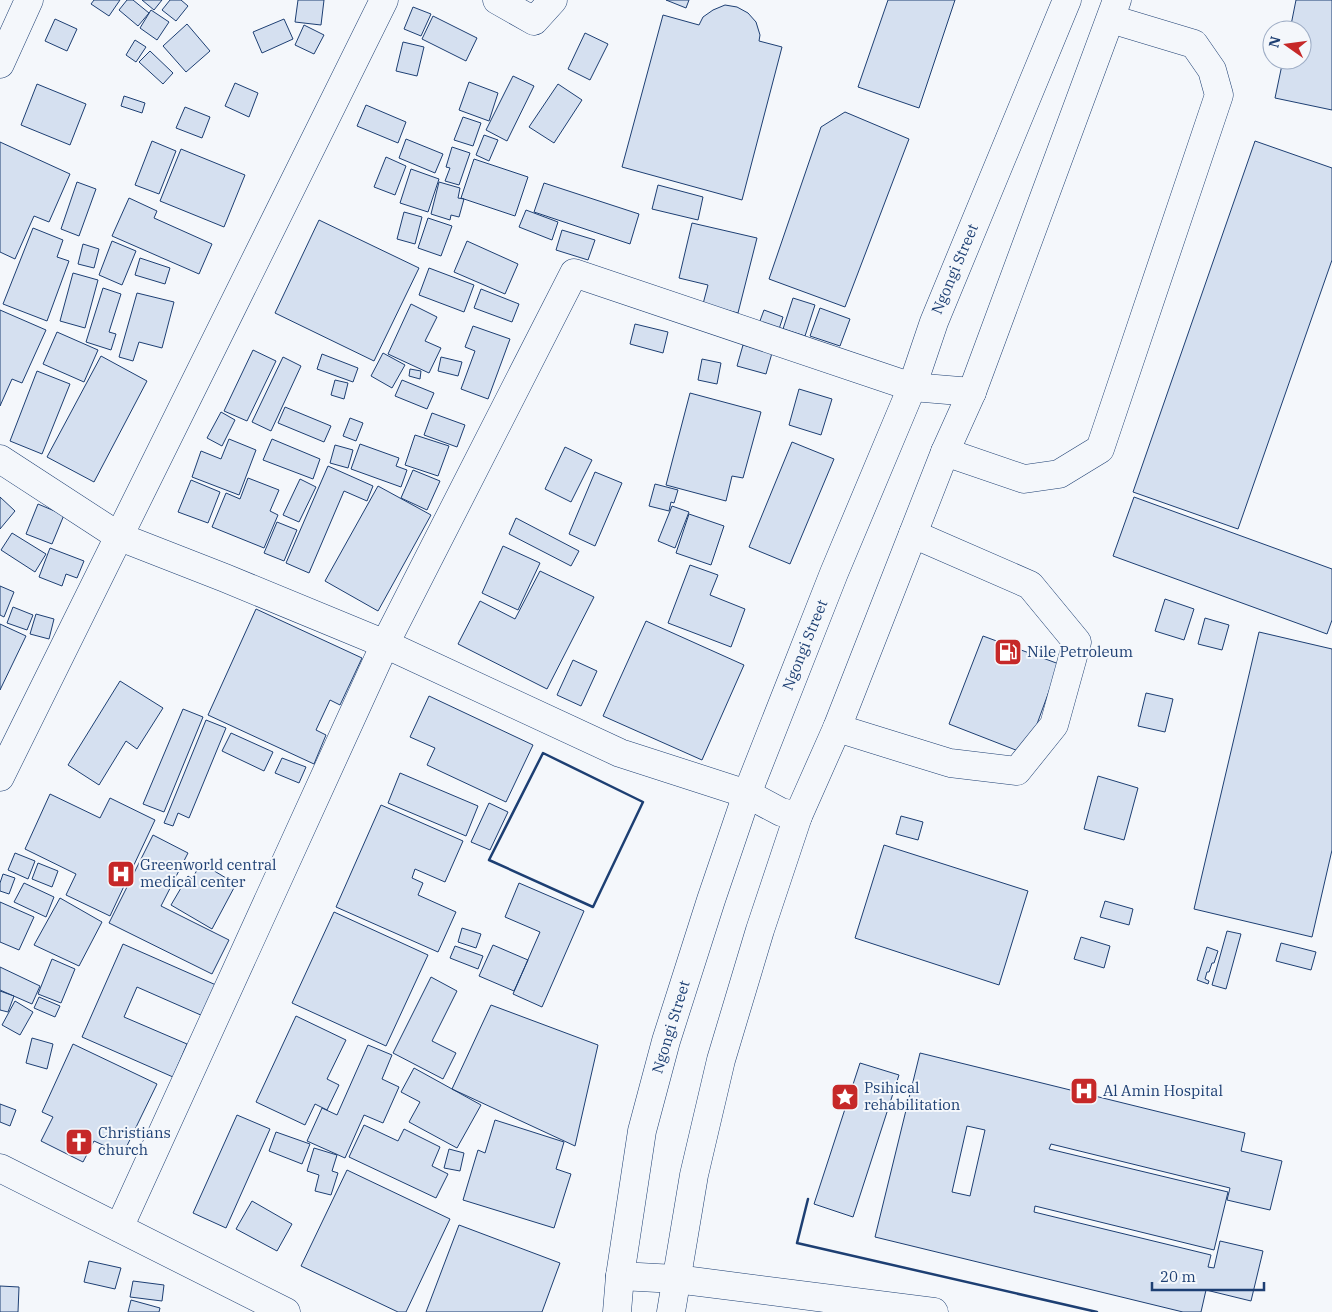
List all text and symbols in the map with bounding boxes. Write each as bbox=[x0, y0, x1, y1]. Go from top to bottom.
north arrow bbox=[1262, 20, 1312, 70]
text: N bbox=[1264, 34, 1284, 49]
street label: Ngongi Street bbox=[927, 221, 982, 317]
street label: Ngongi Street bbox=[778, 597, 831, 693]
fuel station icon: Nile Petroleum bbox=[993, 637, 1023, 667]
place label: Nile Petroleum bbox=[1027, 642, 1133, 661]
place label: Greenworld central medical center bbox=[140, 855, 277, 891]
hospital icon: Greenworld central medical center bbox=[106, 859, 136, 889]
street label: Ngongi Street bbox=[647, 978, 694, 1076]
hospital icon: Al Amin Hospital bbox=[1069, 1076, 1099, 1106]
place label: Psihical rehabilitation bbox=[864, 1078, 961, 1114]
place label: Al Amin Hospital bbox=[1103, 1081, 1223, 1100]
place icon: Psihical rehabilitation bbox=[830, 1082, 860, 1112]
place label: Christians church bbox=[98, 1123, 171, 1159]
church icon: Christians church bbox=[64, 1127, 94, 1157]
scale bar bbox=[1152, 1260, 1264, 1292]
text: 20 m bbox=[1160, 1267, 1196, 1286]

